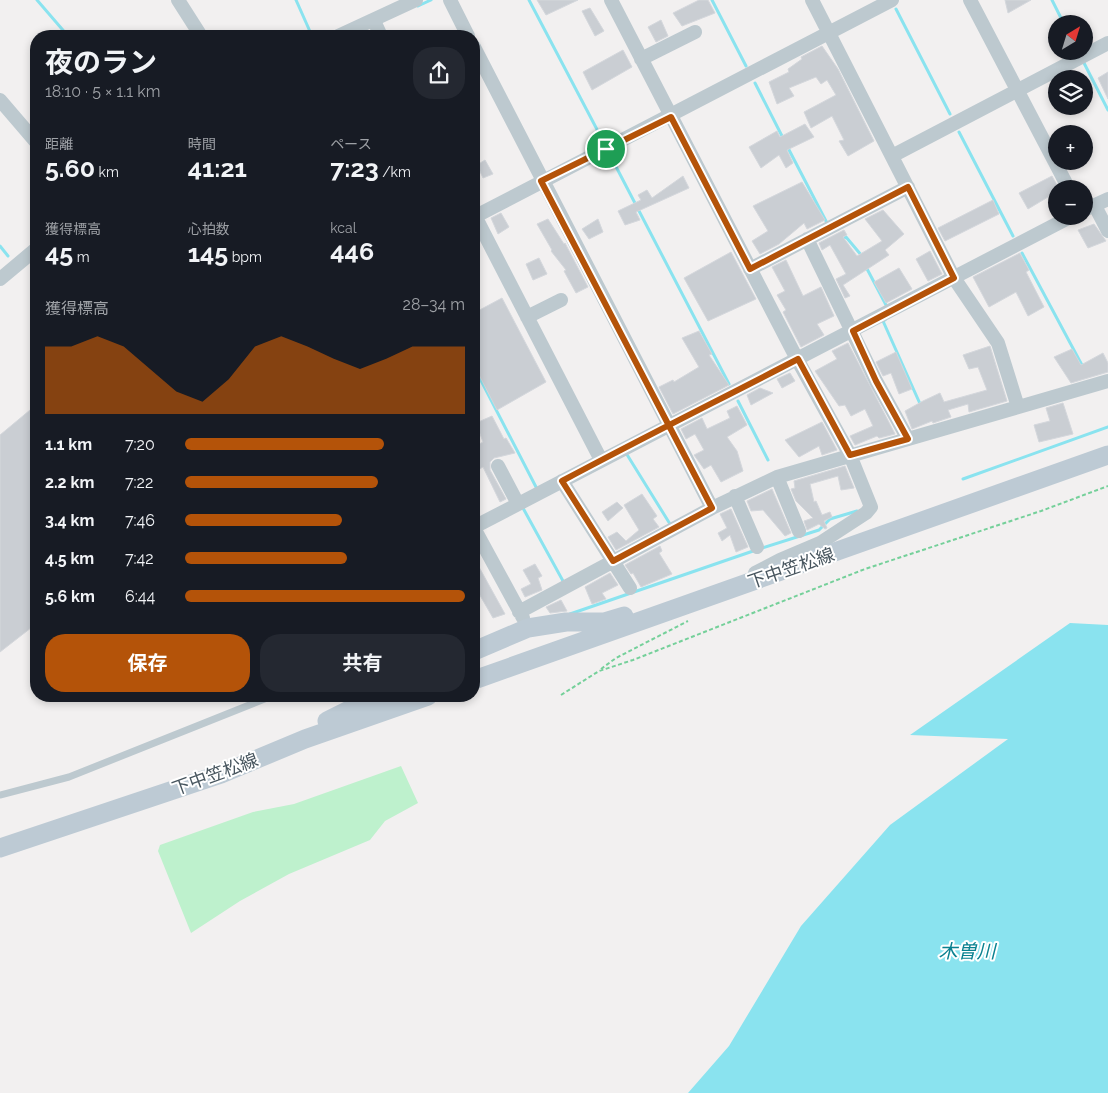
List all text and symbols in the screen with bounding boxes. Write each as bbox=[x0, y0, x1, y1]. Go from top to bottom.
north arrow bbox=[1048, 15, 1092, 60]
map controls bbox=[1048, 15, 1093, 225]
text: 夜のラン bbox=[45, 46, 157, 79]
button: share bbox=[413, 47, 465, 99]
button: layers bbox=[1048, 70, 1093, 115]
text: 18:10 · 5 × 1.1 km bbox=[45, 82, 160, 101]
button: + bbox=[1048, 125, 1093, 170]
pin bbox=[585, 128, 627, 170]
icon: arrive bbox=[592, 135, 620, 163]
text: 距離 bbox=[45, 136, 73, 152]
text: 時間 bbox=[188, 136, 216, 152]
text: ペース bbox=[330, 136, 372, 152]
text: 5.60 bbox=[45, 153, 95, 183]
text: 41:21 bbox=[188, 153, 247, 183]
text: 7:23 bbox=[330, 153, 379, 183]
text: km bbox=[95, 164, 119, 180]
text: /km bbox=[379, 164, 411, 180]
button: − bbox=[1048, 180, 1093, 225]
text: kcal bbox=[330, 220, 357, 236]
text: 獲得標高 bbox=[45, 221, 101, 237]
text: 心拍数 bbox=[188, 221, 230, 237]
text: 446 bbox=[330, 236, 374, 266]
text: 45 bbox=[45, 238, 73, 268]
text: 145 bbox=[188, 238, 228, 268]
text: m bbox=[73, 249, 90, 265]
text: bpm bbox=[228, 249, 262, 265]
text: 28–34 m bbox=[403, 295, 465, 314]
text: 獲得標高 bbox=[45, 299, 109, 318]
text: 1.1 km bbox=[45, 435, 92, 454]
text: 7:20 bbox=[125, 435, 155, 454]
text: 2.2 km bbox=[45, 473, 94, 492]
text: 7:22 bbox=[125, 473, 153, 492]
text: 3.4 km bbox=[45, 511, 94, 530]
text: 7:46 bbox=[125, 511, 155, 530]
street label: 下中笠松線 bbox=[745, 543, 837, 593]
text: 4.5 km bbox=[45, 549, 94, 568]
text: 7:42 bbox=[125, 549, 154, 568]
text: 5.6 km bbox=[45, 587, 95, 606]
text: 6:44 bbox=[125, 587, 155, 606]
button: 保存 bbox=[45, 634, 250, 692]
button: 共有 bbox=[260, 634, 465, 692]
street label: 下中笠松線 bbox=[169, 749, 261, 799]
water label: 木曽川 bbox=[938, 940, 997, 962]

